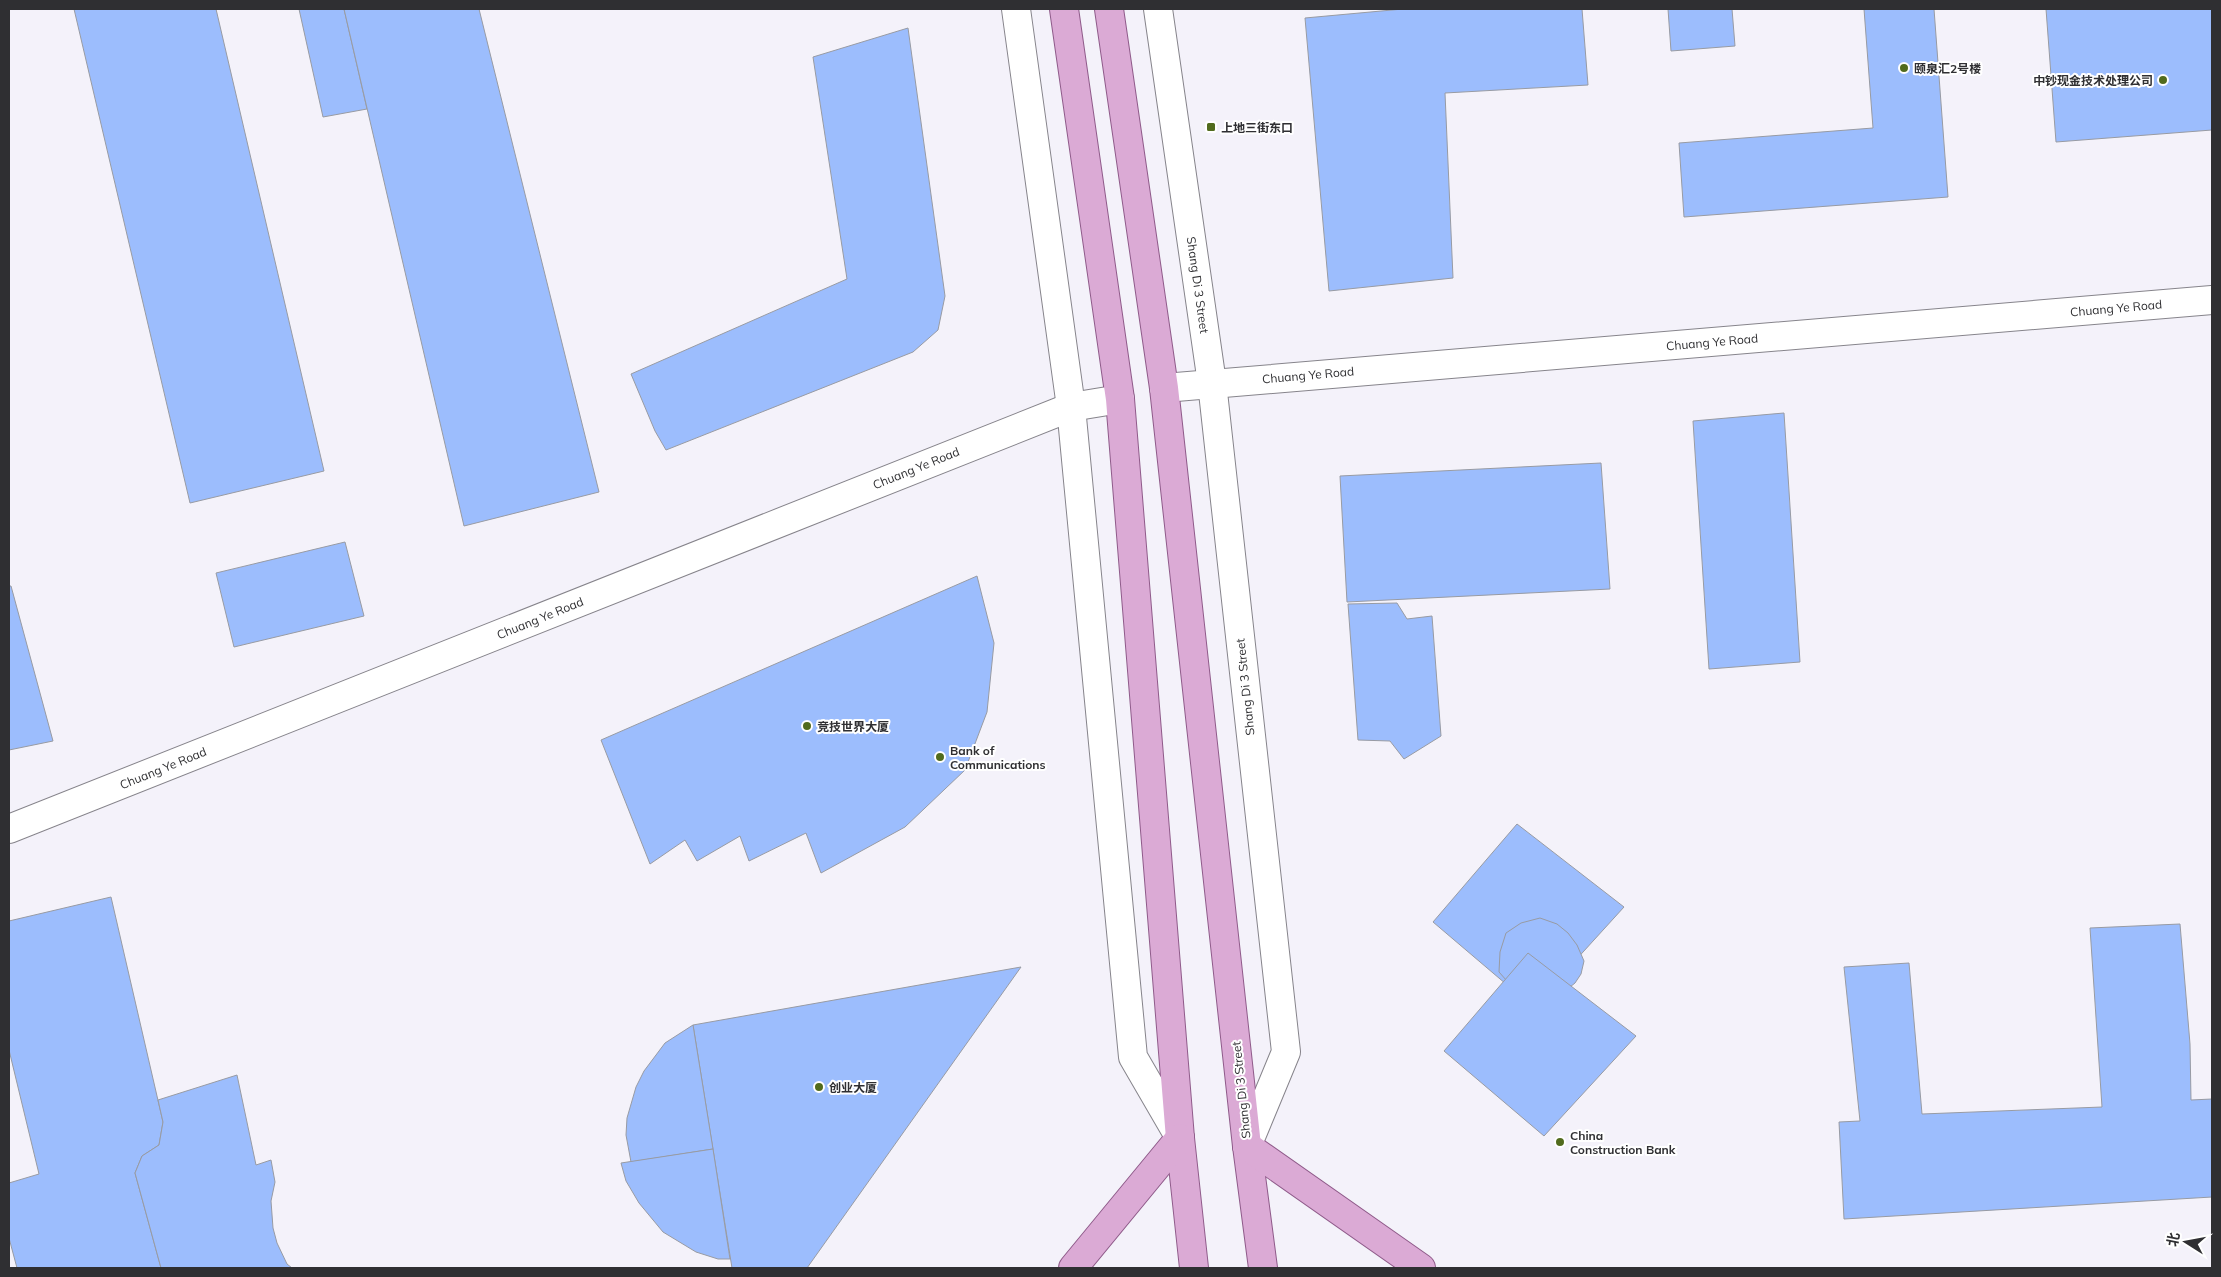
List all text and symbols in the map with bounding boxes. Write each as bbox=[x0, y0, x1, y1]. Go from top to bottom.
place label: 颐泉汇2号楼 bbox=[1914, 61, 1981, 76]
marker: 颐泉汇2号楼 bbox=[1898, 62, 1910, 74]
place label: 中钞现金技术处理公司 bbox=[2033, 73, 2153, 88]
marker: 中钞现金技术处理公司 bbox=[2157, 74, 2169, 86]
place label: 上地三街东口 bbox=[1221, 120, 1293, 135]
marker: 上地三街东口 bbox=[1205, 121, 1217, 133]
street label: Shang Di 3 Street bbox=[1184, 236, 1212, 334]
street label: Chuang Ye Road bbox=[2069, 297, 2163, 319]
street label: Chuang Ye Road bbox=[1665, 331, 1759, 353]
street label: Chuang Ye Road bbox=[1261, 364, 1355, 386]
street label: Chuang Ye Road bbox=[870, 444, 962, 492]
street label: Chuang Ye Road bbox=[494, 594, 586, 642]
street label: Shang Di 3 Street bbox=[1232, 638, 1258, 736]
place label: 竞技世界大厦 bbox=[817, 719, 889, 734]
marker: 竞技世界大厦 bbox=[801, 720, 813, 732]
place label: Bank of Communications bbox=[950, 743, 1046, 772]
street label: Chuang Ye Road bbox=[117, 744, 209, 792]
marker: Bank of Communications bbox=[934, 751, 946, 763]
street label: Shang Di 3 Street bbox=[1228, 1041, 1254, 1139]
place label: 创业大厦 bbox=[829, 1080, 877, 1095]
marker: 创业大厦 bbox=[813, 1081, 825, 1093]
place label: China Construction Bank bbox=[1570, 1128, 1676, 1157]
marker: China Construction Bank bbox=[1554, 1136, 1566, 1148]
north arrow bbox=[2161, 1217, 2211, 1267]
text: 北 bbox=[2163, 1231, 2183, 1248]

